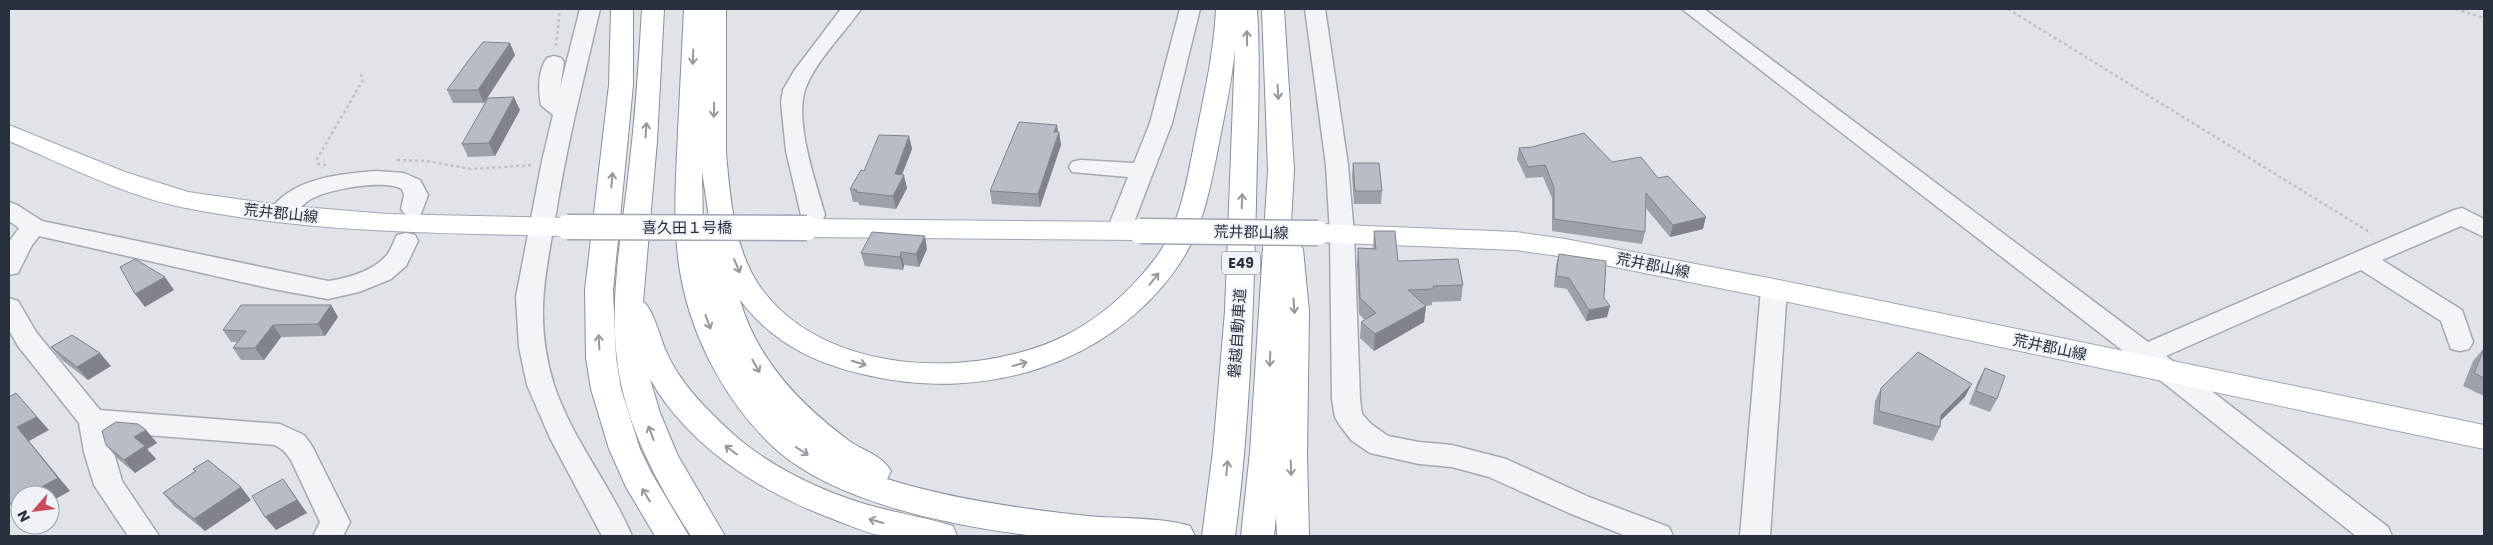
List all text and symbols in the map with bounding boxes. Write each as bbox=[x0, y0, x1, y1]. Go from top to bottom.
one-way arrow bbox=[1242, 31, 1251, 47]
one-way arrow bbox=[688, 49, 698, 65]
one-way arrow bbox=[1273, 84, 1282, 100]
one-way arrow bbox=[709, 102, 719, 118]
one-way arrow bbox=[641, 123, 650, 139]
one-way arrow bbox=[607, 172, 617, 188]
one-way arrow bbox=[1238, 193, 1247, 209]
street label: 荒井郡山線 bbox=[243, 199, 319, 227]
street label: 喜久田１号橋 bbox=[642, 217, 732, 238]
street label: 荒井郡山線 bbox=[1213, 221, 1289, 243]
street label: 荒井郡山線 bbox=[1614, 248, 1692, 282]
road number: E49 bbox=[1222, 252, 1260, 274]
one-way arrow bbox=[733, 258, 743, 273]
one-way arrow bbox=[1149, 273, 1160, 286]
street label: 磐越自動車道 bbox=[1223, 287, 1251, 379]
one-way arrow bbox=[1290, 298, 1299, 314]
one-way arrow bbox=[704, 314, 713, 330]
street label: 荒井郡山線 bbox=[2011, 329, 2089, 365]
one-way arrow bbox=[595, 334, 604, 350]
one-way arrow bbox=[1265, 351, 1274, 367]
one-way arrow bbox=[751, 359, 761, 373]
one-way arrow bbox=[851, 359, 867, 369]
one-way arrow bbox=[1011, 359, 1027, 368]
one-way arrow bbox=[646, 426, 656, 441]
one-way arrow bbox=[725, 444, 738, 455]
one-way arrow bbox=[794, 447, 808, 457]
one-way arrow bbox=[1222, 460, 1232, 476]
one-way arrow bbox=[1287, 460, 1296, 476]
north arrow bbox=[10, 485, 60, 535]
one-way arrow bbox=[641, 489, 651, 503]
text: N bbox=[12, 507, 35, 525]
one-way arrow bbox=[868, 516, 884, 526]

